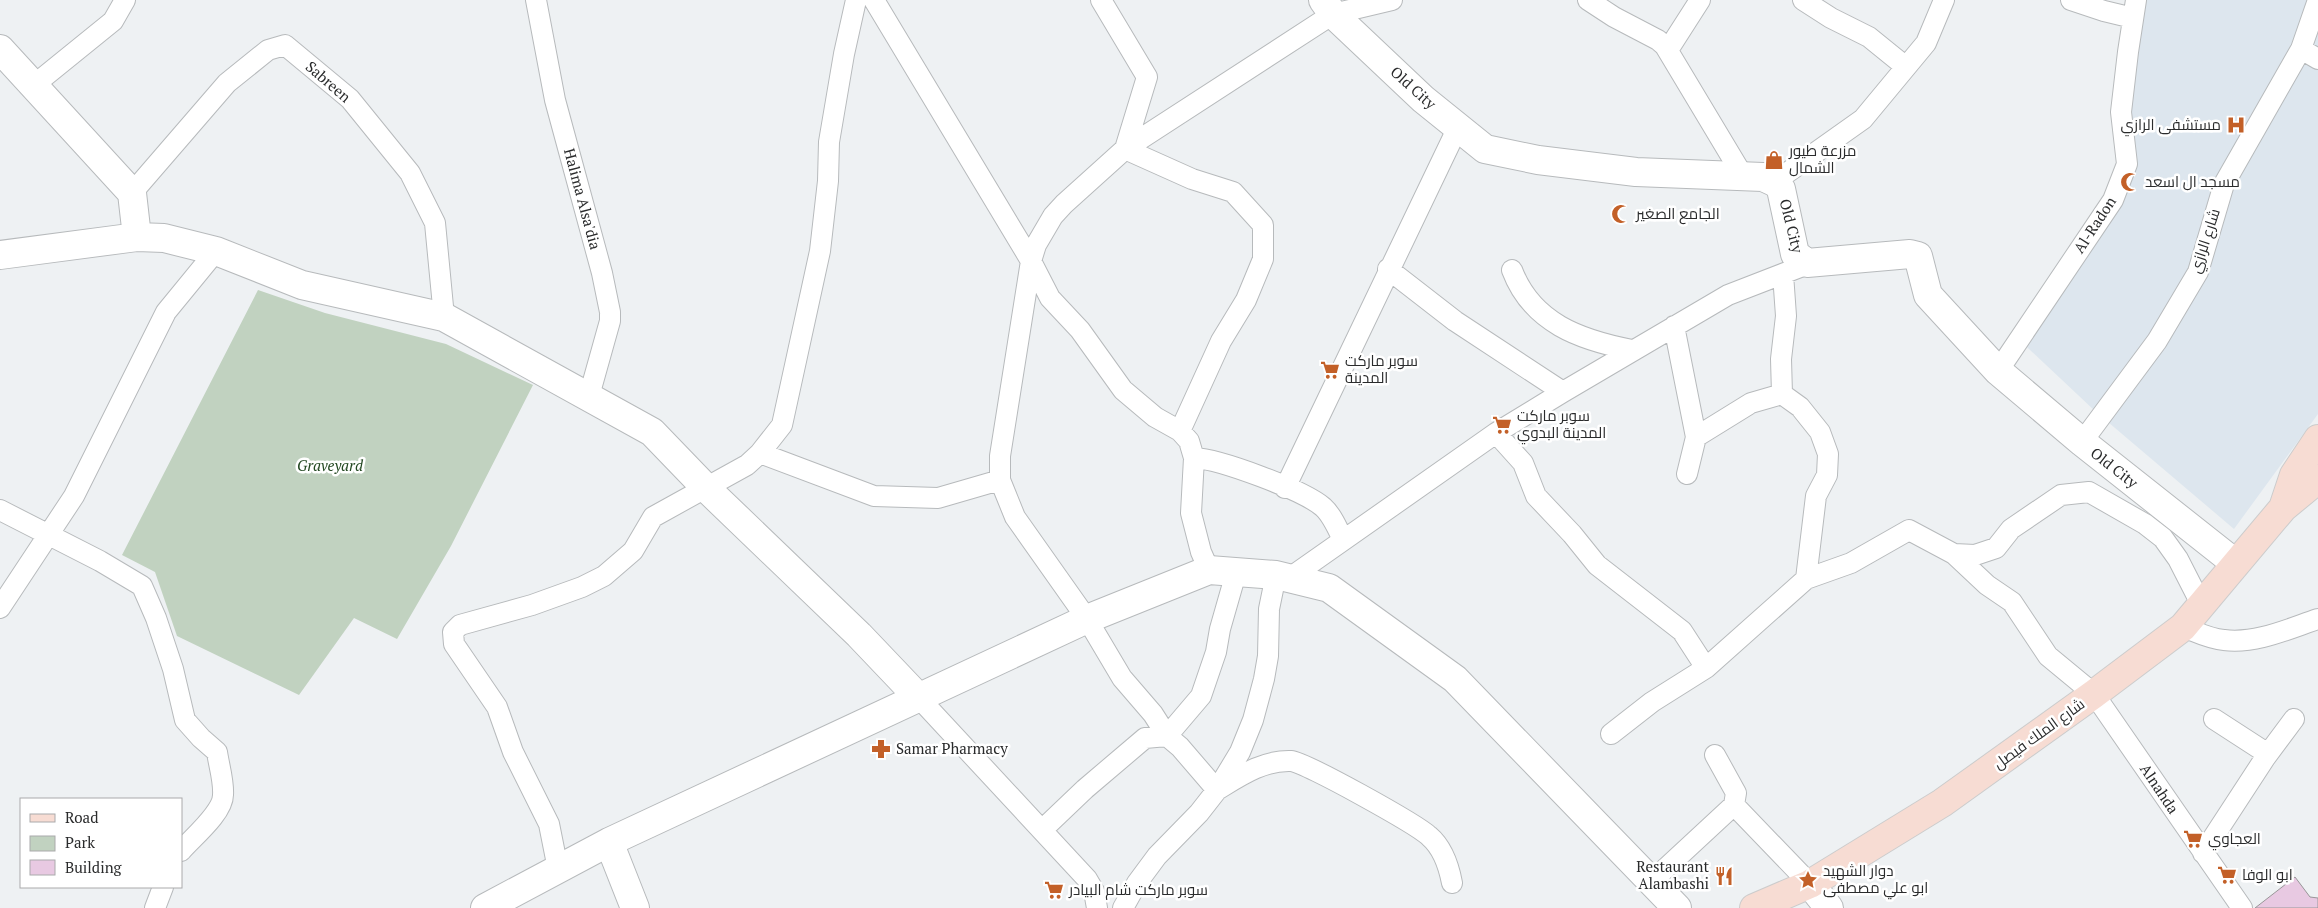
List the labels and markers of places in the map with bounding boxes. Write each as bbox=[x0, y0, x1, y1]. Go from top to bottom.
place label: مستشفى الرازي bbox=[2121, 114, 2221, 137]
hospital icon: مستشفى الرازي bbox=[2225, 114, 2247, 136]
place label: مزرعة طيور الشمال bbox=[1788, 140, 1856, 177]
shop icon: مزرعة طيور الشمال bbox=[1763, 149, 1785, 171]
mosque icon: مسجد ال اسعد bbox=[2119, 171, 2141, 193]
place label: مسجد ال اسعد bbox=[2145, 171, 2240, 191]
mosque icon: الجامع الصغير bbox=[1610, 203, 1632, 225]
place label: الجامع الصغير bbox=[1635, 203, 1720, 225]
place label: سوبر ماركت المدينة bbox=[1345, 350, 1418, 387]
supermarket icon: سوبر ماركت المدينة bbox=[1319, 359, 1341, 381]
place label: سوبر ماركت المدينة البدوي bbox=[1517, 405, 1606, 445]
supermarket icon: سوبر ماركت المدينة البدوي bbox=[1491, 414, 1513, 436]
pharmacy icon: Samar Pharmacy bbox=[870, 738, 892, 760]
place label: Samar Pharmacy bbox=[896, 738, 1008, 758]
supermarket icon: العجاوي bbox=[2182, 828, 2204, 850]
place label: العجاوي bbox=[2208, 828, 2261, 851]
place label: Restaurant Alambashi bbox=[1636, 856, 1709, 893]
place label: دوار الشهيد ابو علي مصطفى bbox=[1823, 860, 1928, 900]
supermarket icon: ابو الوفا bbox=[2216, 864, 2238, 886]
place label: ابو الوفا bbox=[2242, 864, 2293, 884]
restaurant icon: Restaurant Alambashi bbox=[1713, 865, 1735, 887]
place icon: دوار الشهيد ابو علي مصطفى bbox=[1797, 869, 1819, 891]
supermarket icon: سوبر ماركت شام البيادر bbox=[1043, 879, 1065, 901]
place label: سوبر ماركت شام البيادر bbox=[1068, 879, 1208, 900]

